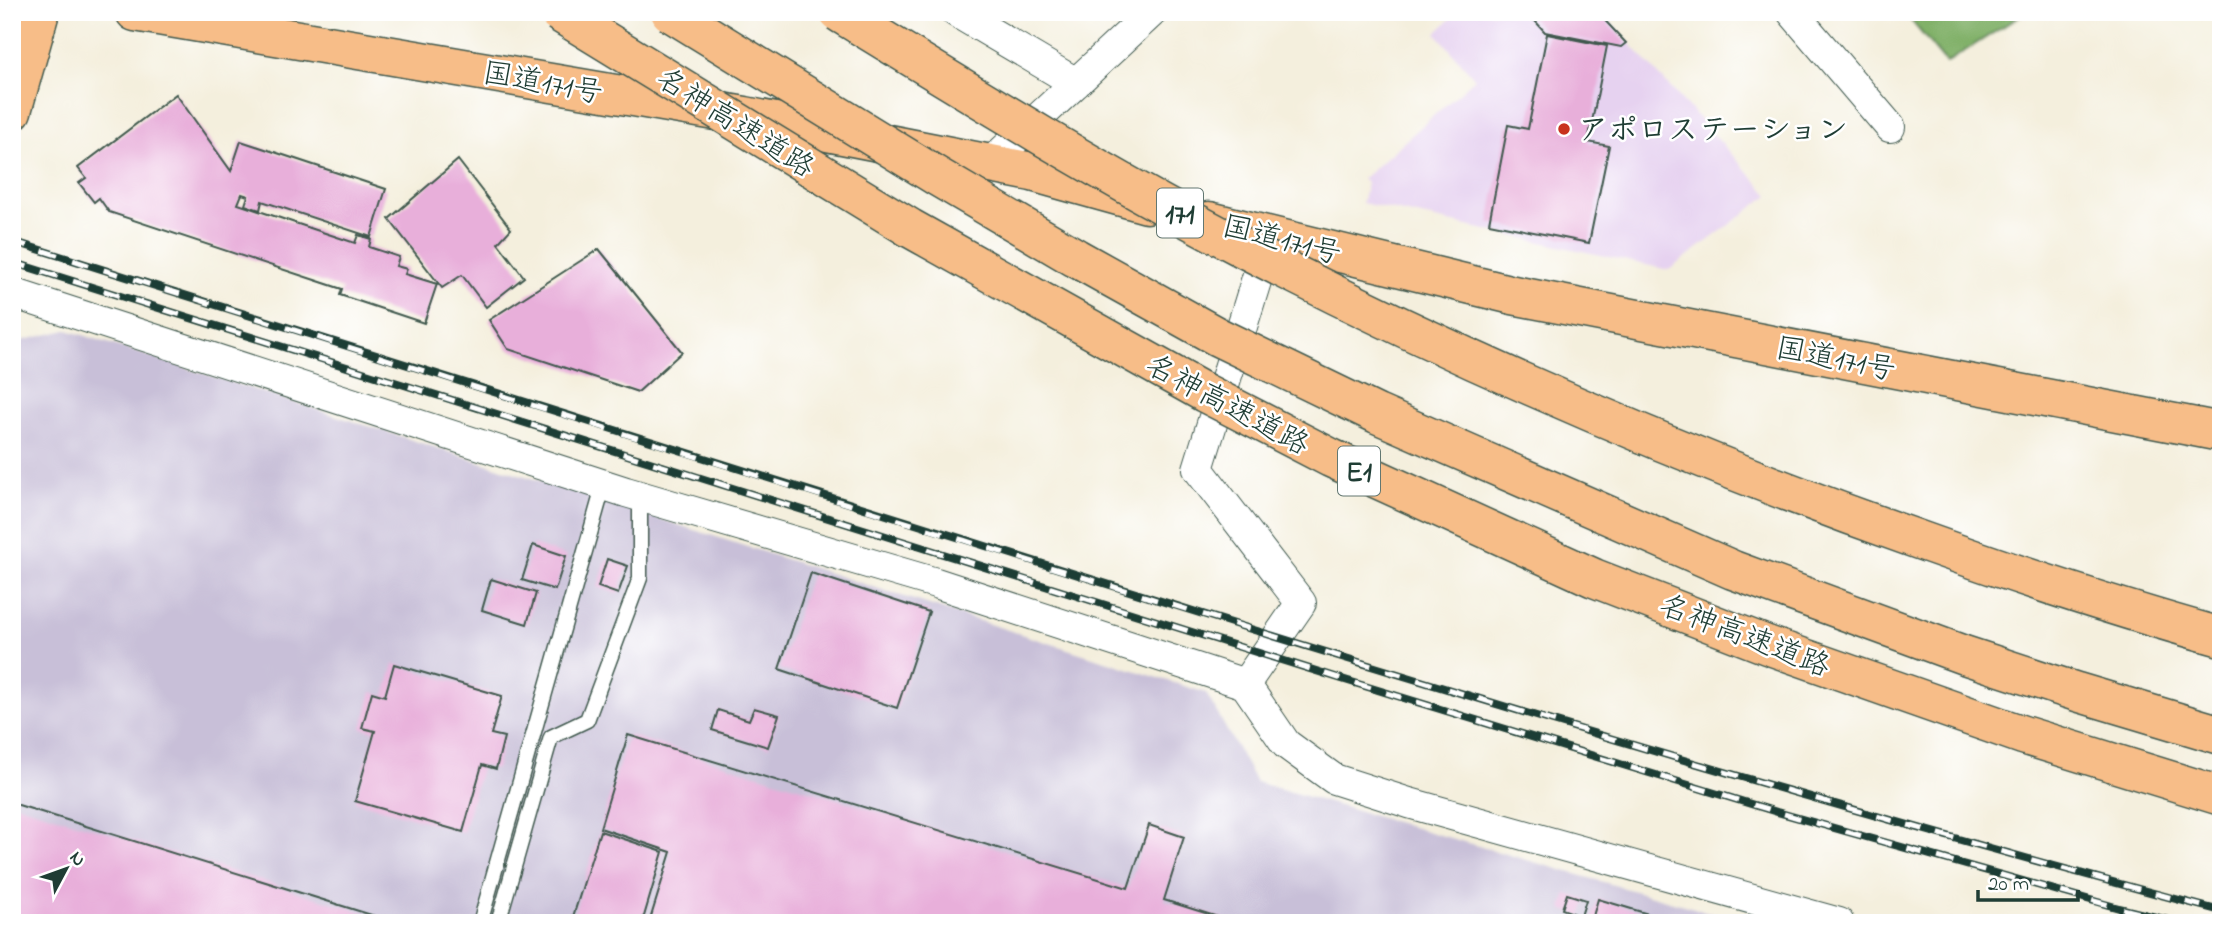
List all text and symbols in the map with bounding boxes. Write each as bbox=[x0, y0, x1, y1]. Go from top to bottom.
street label: 国道171号 bbox=[479, 53, 606, 117]
street label: 名神高速道路 bbox=[646, 58, 822, 191]
place label: アポロステーション bbox=[1578, 110, 1848, 154]
marker: アポロステーション bbox=[1556, 121, 1572, 137]
road number: 171 bbox=[1157, 188, 1203, 238]
street label: 国道171号 bbox=[1217, 206, 1346, 278]
street label: 国道171号 bbox=[1772, 328, 1899, 394]
street label: 名神高速道路 bbox=[1137, 345, 1316, 468]
road number: E1 bbox=[1338, 447, 1380, 496]
street label: 名神高速道路 bbox=[1652, 585, 1836, 691]
north arrow bbox=[32, 834, 102, 904]
text: N bbox=[63, 846, 91, 873]
scale bar bbox=[1978, 858, 2077, 902]
text: 20 m bbox=[1988, 870, 2029, 900]

